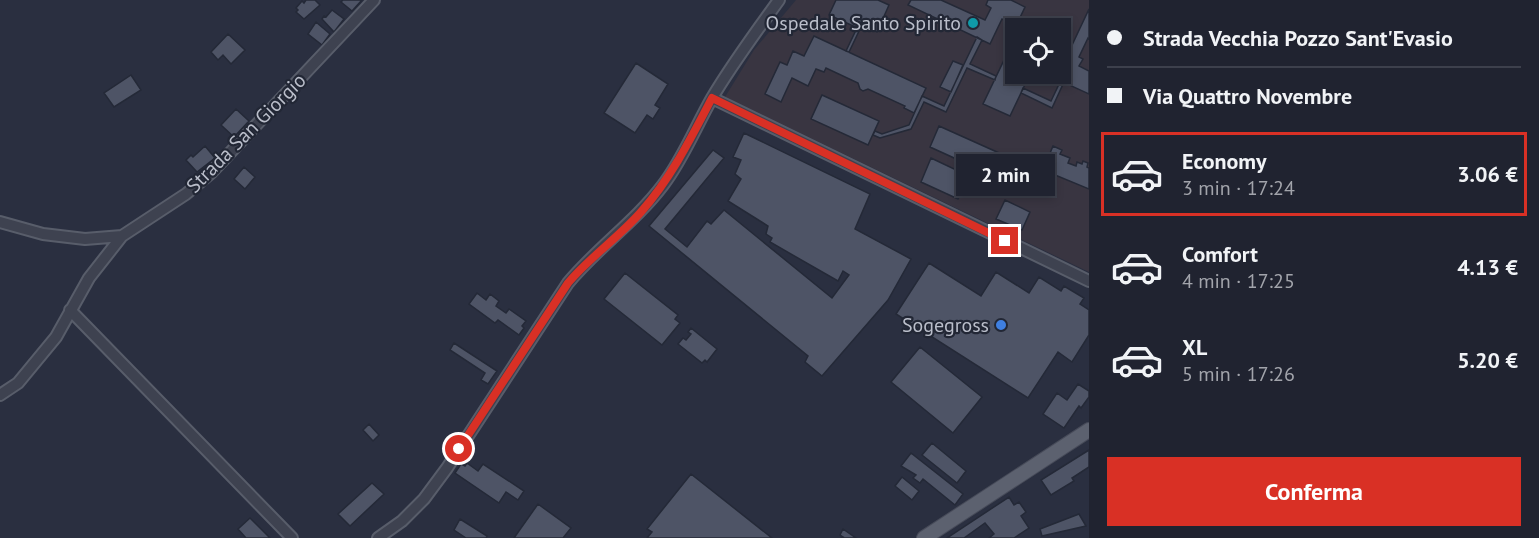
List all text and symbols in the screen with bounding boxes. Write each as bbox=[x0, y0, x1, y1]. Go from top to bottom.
place label: Ospedale Santo Spirito bbox=[766, 10, 961, 36]
marker: Ospedale Santo Spirito bbox=[966, 16, 980, 30]
map controls bbox=[1005, 18, 1071, 84]
button: locate bbox=[1005, 18, 1071, 84]
text: Strada Vecchia Pozzo Sant'Evasio bbox=[1143, 24, 1453, 52]
street label: Strada San Giorgio bbox=[181, 68, 311, 198]
text: Via Quattro Novembre bbox=[1143, 82, 1352, 110]
icon: car bbox=[1110, 147, 1164, 201]
text: Economy bbox=[1182, 147, 1266, 175]
callout: 2 min bbox=[956, 154, 1054, 196]
text: 3.06 € bbox=[1457, 160, 1518, 188]
text: 2 min bbox=[981, 162, 1030, 188]
text: 3 min · 17:24 bbox=[1182, 175, 1295, 201]
route end bbox=[991, 227, 1018, 254]
icon: car bbox=[1110, 240, 1164, 294]
text: Comfort bbox=[1182, 240, 1258, 268]
text: 4.13 € bbox=[1457, 253, 1518, 281]
text: 4 min · 17:25 bbox=[1182, 268, 1295, 294]
place label: Sogegross bbox=[902, 312, 989, 338]
marker: Sogegross bbox=[994, 318, 1008, 332]
icon: car bbox=[1110, 333, 1164, 387]
text: XL bbox=[1182, 333, 1207, 361]
text: 5.20 € bbox=[1457, 346, 1518, 374]
text: 5 min · 17:26 bbox=[1182, 361, 1295, 387]
route start bbox=[445, 435, 472, 462]
button: Conferma bbox=[1107, 457, 1521, 526]

